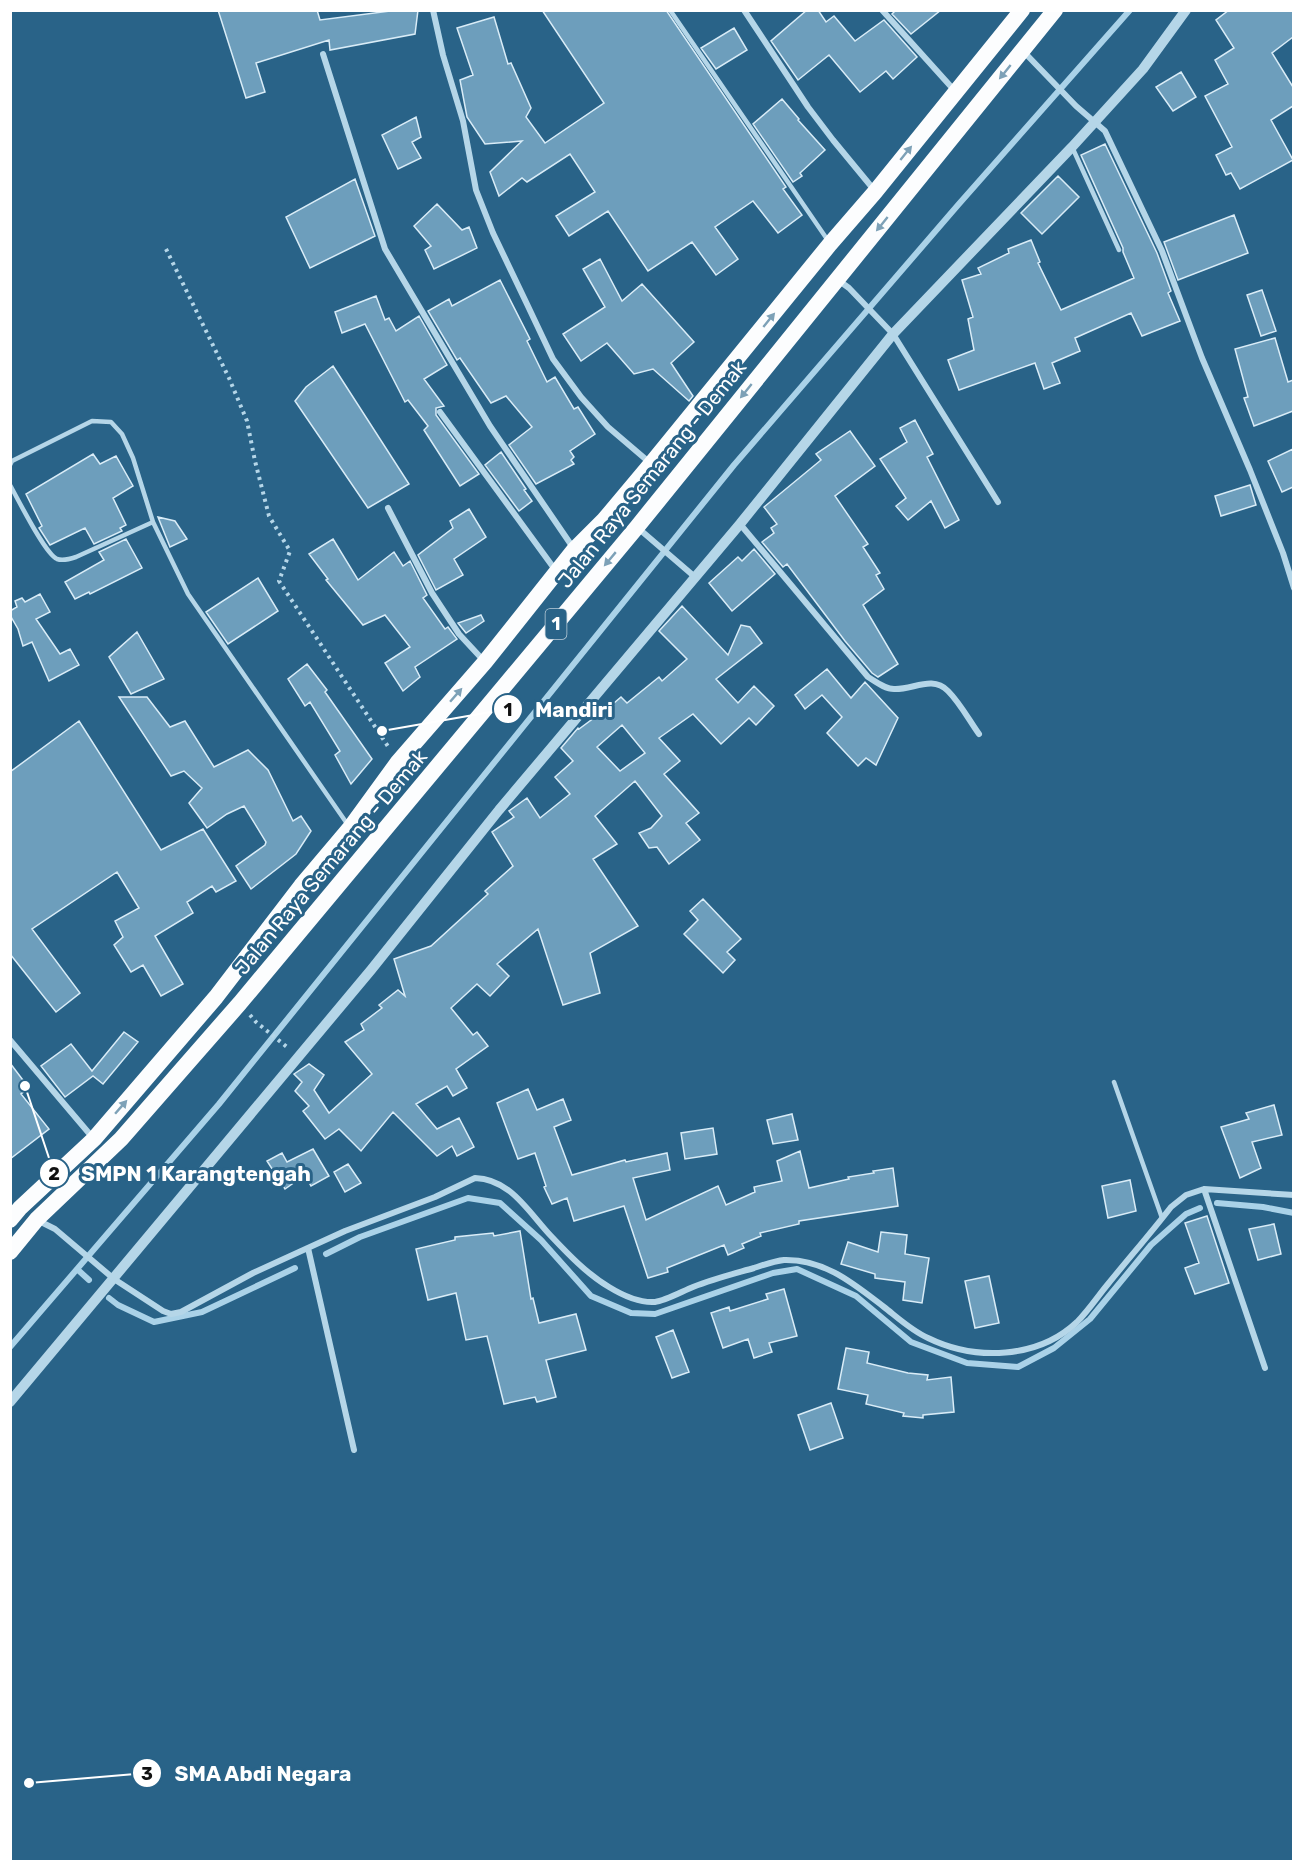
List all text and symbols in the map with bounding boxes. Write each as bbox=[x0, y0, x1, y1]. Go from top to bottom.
one-way arrow bbox=[999, 64, 1012, 79]
one-way arrow bbox=[900, 145, 913, 161]
one-way arrow bbox=[876, 216, 889, 232]
one-way arrow bbox=[762, 312, 774, 327]
street label: Jalan Raya Semarang - Demak bbox=[553, 355, 752, 593]
one-way arrow bbox=[740, 383, 753, 399]
one-way arrow bbox=[604, 551, 617, 567]
road number: 1 bbox=[546, 609, 566, 639]
one-way arrow bbox=[449, 688, 462, 703]
callout: Mandiri bbox=[493, 690, 625, 729]
text: Mandiri bbox=[535, 697, 613, 722]
text: 1 bbox=[504, 699, 512, 721]
street label: Jalan Raya Semarang - Demak bbox=[230, 744, 432, 979]
one-way arrow bbox=[114, 1100, 127, 1115]
callout: SMPN 1 Karangtengah bbox=[39, 1154, 323, 1193]
text: SMPN 1 Karangtengah bbox=[81, 1161, 311, 1186]
text: 2 bbox=[48, 1163, 60, 1185]
callout: SMA Abdi Negara bbox=[132, 1754, 364, 1793]
text: SMA Abdi Negara bbox=[175, 1761, 351, 1786]
text: 3 bbox=[141, 1763, 153, 1785]

